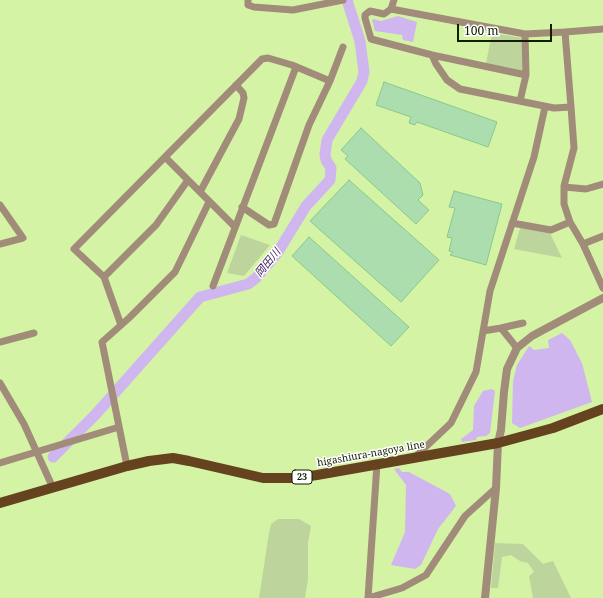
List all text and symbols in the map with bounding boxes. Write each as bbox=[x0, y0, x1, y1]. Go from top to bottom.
scale bar bbox=[459, 16, 554, 42]
text: 100 m bbox=[464, 22, 499, 39]
water label: 岡田川 bbox=[252, 246, 284, 280]
street label: higashiura-nagoya line bbox=[316, 439, 426, 469]
road number: 23 bbox=[292, 470, 312, 484]

